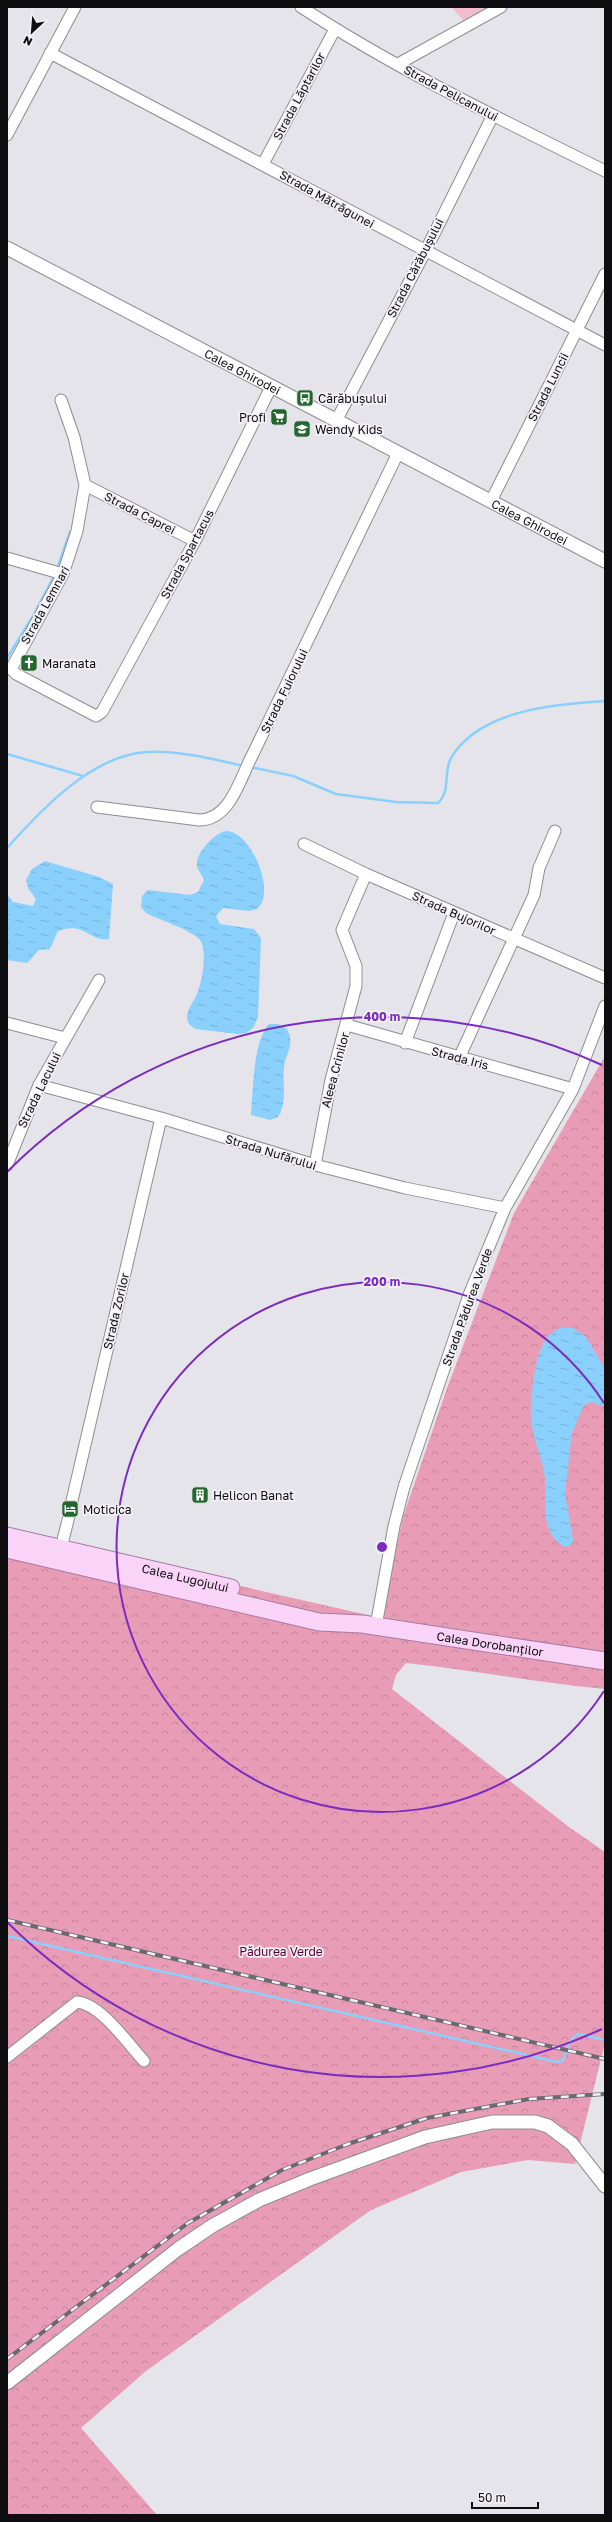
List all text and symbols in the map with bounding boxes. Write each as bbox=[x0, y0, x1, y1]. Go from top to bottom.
north arrow bbox=[12, 12, 52, 52]
text: N bbox=[21, 34, 34, 49]
street label: Strada Lăptarilor bbox=[270, 49, 329, 142]
street label: Strada Pelicanului bbox=[401, 62, 501, 124]
street label: Strada Mătrăgunei bbox=[277, 167, 377, 231]
street label: Strada Cărăbușului bbox=[383, 216, 447, 320]
street label: Calea Ghirodei bbox=[202, 345, 283, 397]
street label: Strada Luncii bbox=[524, 350, 572, 424]
bus stop icon: Cărăbușului bbox=[295, 388, 315, 408]
place label: Cărăbușului bbox=[318, 391, 387, 406]
supermarket icon: Profi bbox=[269, 407, 289, 427]
place label: Profi bbox=[239, 410, 266, 425]
school or university icon: Wendy Kids bbox=[292, 419, 312, 439]
place label: Wendy Kids bbox=[315, 422, 383, 437]
street label: Strada Caprei bbox=[102, 489, 178, 537]
street label: Calea Ghirodei bbox=[489, 496, 570, 548]
street label: Strada Spartacus bbox=[157, 507, 217, 601]
street label: Strada Lemnari bbox=[17, 563, 73, 647]
street label: Strada Fuiorului bbox=[257, 646, 311, 736]
church icon: Maranata bbox=[19, 653, 39, 673]
place label: Maranata bbox=[42, 656, 96, 671]
street label: Strada Bujorilor bbox=[410, 888, 498, 938]
text: 400 m bbox=[364, 1009, 400, 1024]
street label: Aleea Crinilor bbox=[318, 1030, 352, 1109]
street label: Strada Iris bbox=[430, 1043, 490, 1073]
street label: Strada Lacului bbox=[14, 1050, 64, 1130]
street label: Strada Nufărului bbox=[224, 1131, 318, 1173]
street label: Strada Pădurea Verde bbox=[439, 1246, 495, 1368]
street label: Strada Zorilor bbox=[100, 1271, 132, 1351]
text: 200 m bbox=[364, 1274, 400, 1289]
building icon: Helicon Banat bbox=[190, 1485, 210, 1505]
place label: Helicon Banat bbox=[213, 1488, 294, 1503]
hotel icon: Moticica bbox=[60, 1499, 80, 1519]
place label: Moticica bbox=[83, 1502, 132, 1517]
centre of rings bbox=[375, 1540, 389, 1554]
street label: Calea Lugojului bbox=[140, 1560, 230, 1595]
street label: Calea Dorobanților bbox=[436, 1628, 545, 1659]
park label: Pădurea Verde bbox=[239, 1944, 323, 1959]
scale bar bbox=[472, 2484, 538, 2510]
text: 50 m bbox=[478, 2490, 506, 2505]

